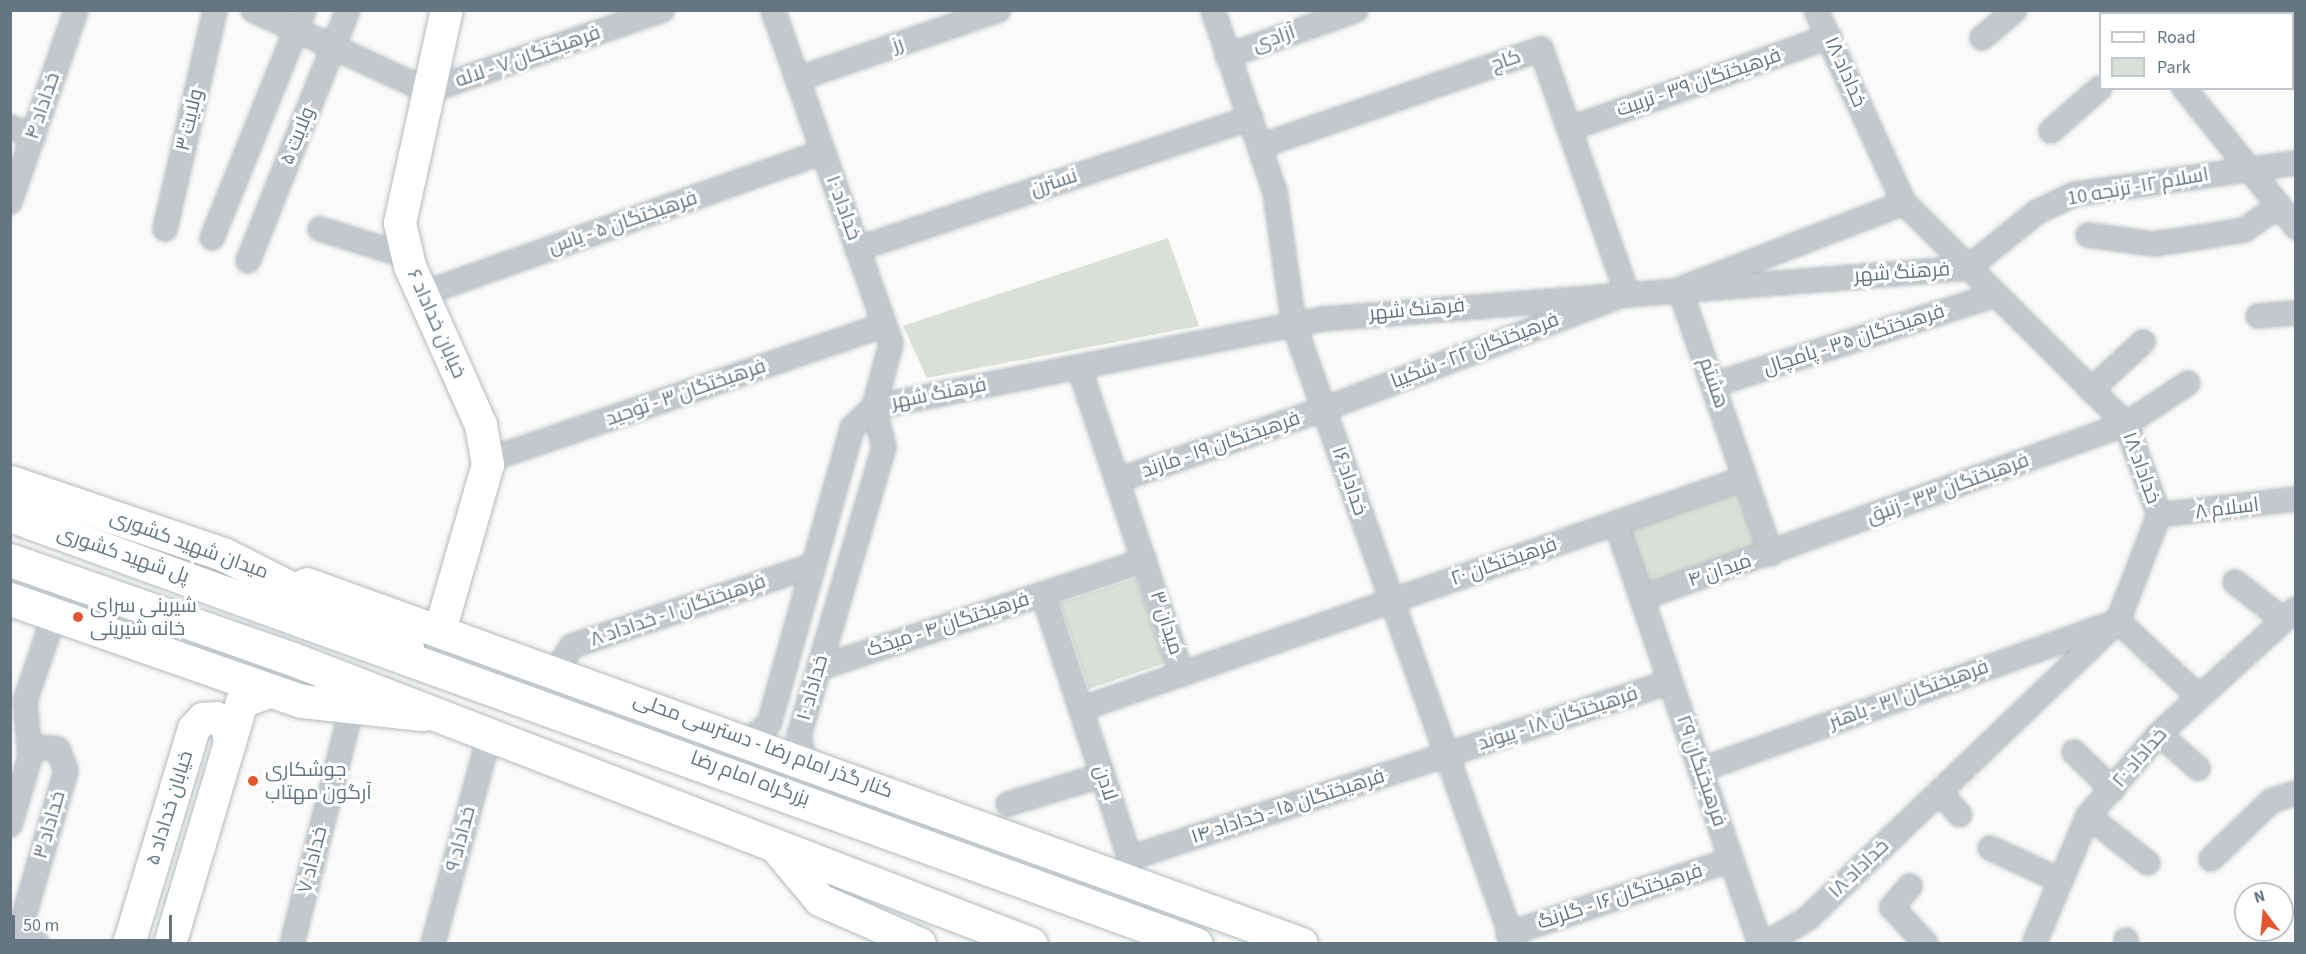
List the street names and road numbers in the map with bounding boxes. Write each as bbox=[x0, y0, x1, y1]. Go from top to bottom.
street label: فرهیختگان ۷ - لاله bbox=[452, 21, 604, 93]
street label: آزادی bbox=[1249, 21, 1299, 57]
street label: رز bbox=[889, 32, 907, 58]
street label: خداداد ۱۸ bbox=[1819, 33, 1871, 111]
street label: فرهیختگان ۳۹ - تربیت bbox=[1614, 44, 1784, 122]
street label: کاج bbox=[1488, 45, 1524, 77]
street label: خداداد ۴ bbox=[20, 69, 66, 143]
street label: ولایت ۳ bbox=[171, 87, 209, 153]
street label: ولایت ۵ bbox=[276, 104, 320, 168]
street label: اسلام ۱۲- ترنجه 10 bbox=[2066, 163, 2210, 211]
street label: نسترن bbox=[1028, 164, 1080, 202]
street label: خداداد ۱۰ bbox=[820, 172, 866, 244]
street label: فرهیختگان ۵ - یاس bbox=[545, 186, 701, 260]
street label: فرهنگ شهر bbox=[1853, 258, 1951, 288]
street label: خیابان خداداد ۶ bbox=[401, 266, 471, 382]
street label: فرهنگ شهر bbox=[1368, 294, 1466, 326]
street label: فرهیختگان ۳۵ - پامچال bbox=[1760, 299, 1948, 381]
street label: فرهیختگان ۲۲ - شکیبا bbox=[1388, 308, 1562, 394]
street label: فرهیختگان ۳ - توحید bbox=[603, 354, 769, 432]
street label: هشتم bbox=[1693, 354, 1733, 412]
street label: فرهنگ شهر bbox=[890, 373, 988, 415]
street label: فرهیختگان ۱۹ - مازند bbox=[1139, 407, 1303, 483]
street label: خداداد ۱۸ bbox=[2117, 429, 2165, 507]
street label: خداداد ۱۶ bbox=[1326, 443, 1372, 519]
street label: فرهیختگان ۳۳ - زنبق bbox=[1864, 448, 2032, 530]
street label: اسلام ۸ bbox=[2194, 493, 2260, 525]
street label: میدان شهید کشوری bbox=[106, 505, 272, 585]
street label: پل شهید کشوری bbox=[54, 521, 192, 589]
street label: فرهیختگان ۲۰ bbox=[1448, 533, 1560, 591]
street label: میدان ۴ bbox=[1685, 549, 1755, 593]
street label: فرهیختگان ۱ - خداداد ۸ bbox=[587, 570, 769, 652]
street label: فرهیختگان ۴ - میخک bbox=[864, 587, 1032, 663]
street label: میدان ۳ bbox=[1144, 588, 1188, 658]
street label: خداداد ۱۰ bbox=[792, 652, 834, 724]
street label: فرهیختگان ۳۱ - باهنر bbox=[1826, 655, 1992, 735]
street label: فرهیختگان ۱۸ - پیوند bbox=[1475, 682, 1641, 756]
street label: کنار گذر امام رضا - دسترسی محلی bbox=[630, 688, 896, 804]
street label: فرهیختگان ۲۹ bbox=[1671, 712, 1731, 830]
street label: خداداد ۲۰ bbox=[2108, 723, 2172, 793]
street label: بزرگراه امام رضا bbox=[687, 746, 813, 812]
street label: خیابان خداداد ۵ bbox=[141, 748, 199, 868]
street label: لادن bbox=[1088, 762, 1122, 804]
street label: فرهیختگان ۱۵ - خداداد ۱۴ bbox=[1188, 764, 1388, 850]
street label: خداداد ۳ bbox=[29, 788, 71, 862]
street label: خداداد ۹ bbox=[441, 804, 481, 874]
street label: خداداد ۷ bbox=[293, 824, 333, 896]
street label: خداداد ۱۸ bbox=[1824, 834, 1894, 904]
street label: فرهیختگان ۱۶ - گلرنگ bbox=[1534, 859, 1706, 935]

